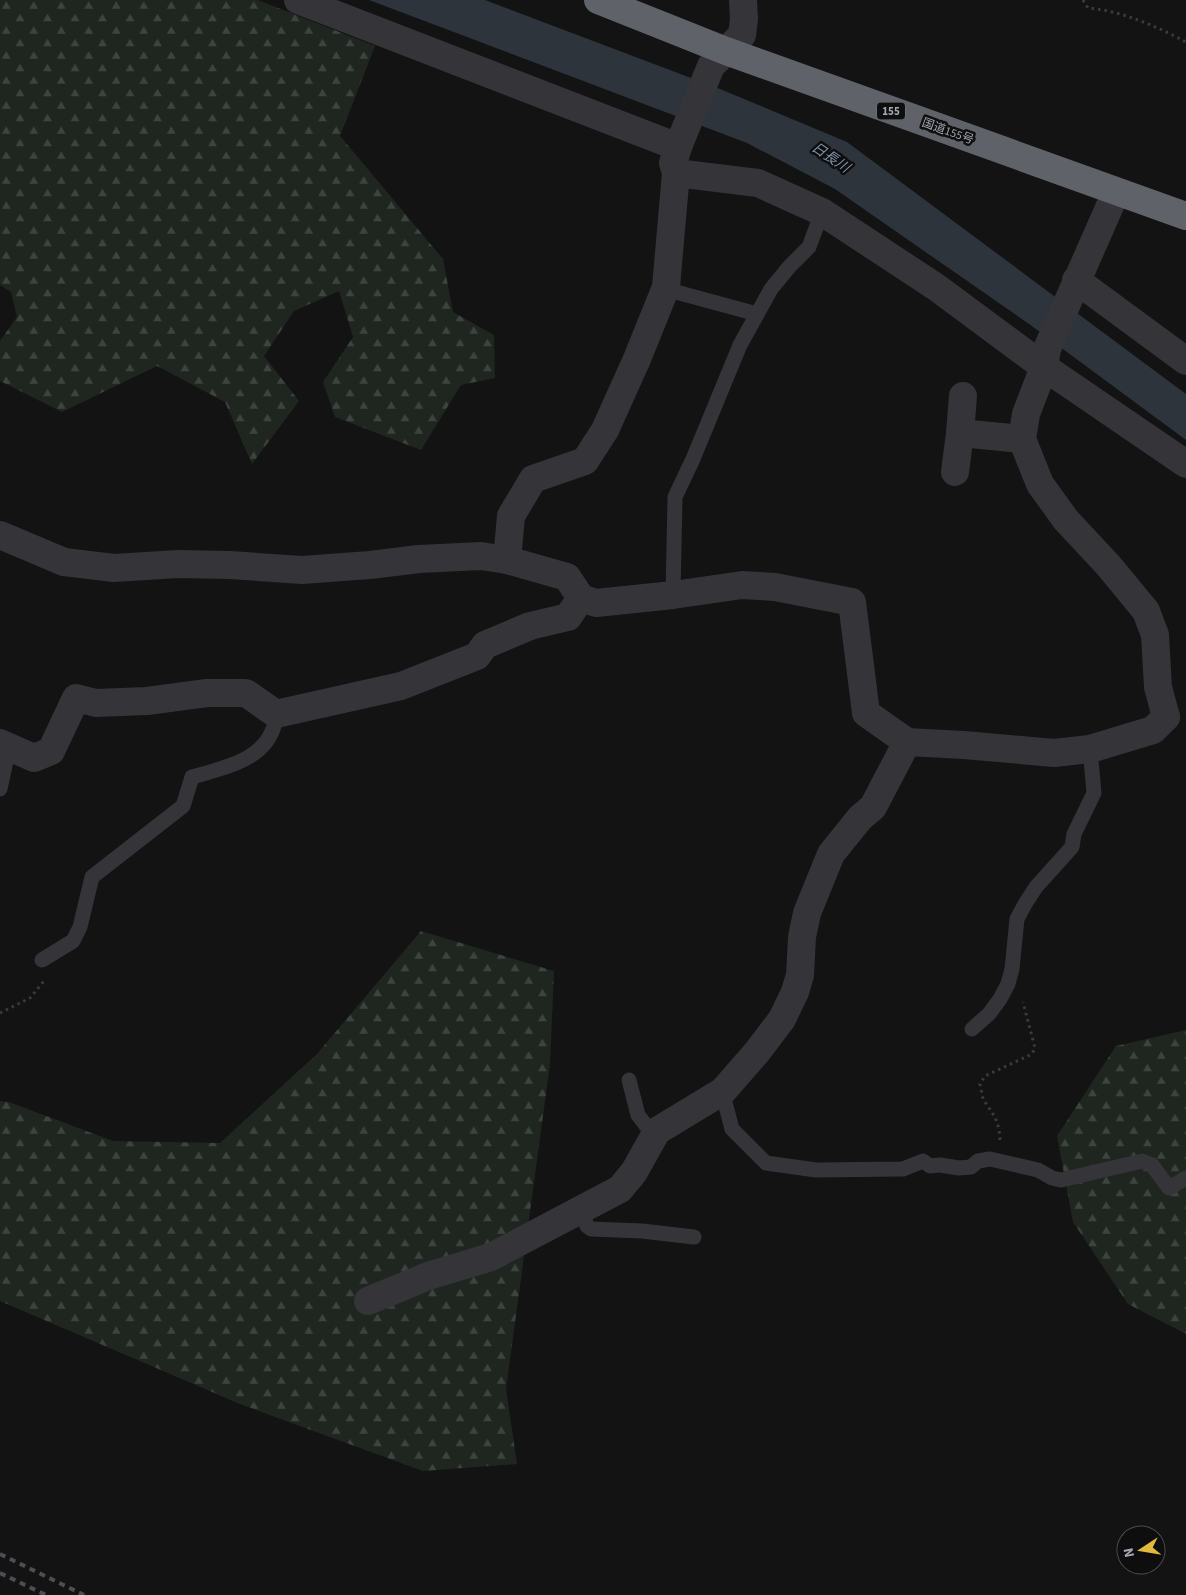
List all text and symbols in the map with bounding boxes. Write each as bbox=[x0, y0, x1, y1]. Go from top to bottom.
road number: 155 bbox=[877, 102, 905, 120]
street label: 国道155号 bbox=[920, 114, 976, 149]
water label: 日長川 bbox=[807, 138, 855, 179]
north arrow bbox=[1116, 1525, 1166, 1575]
text: N bbox=[1119, 1546, 1140, 1559]

